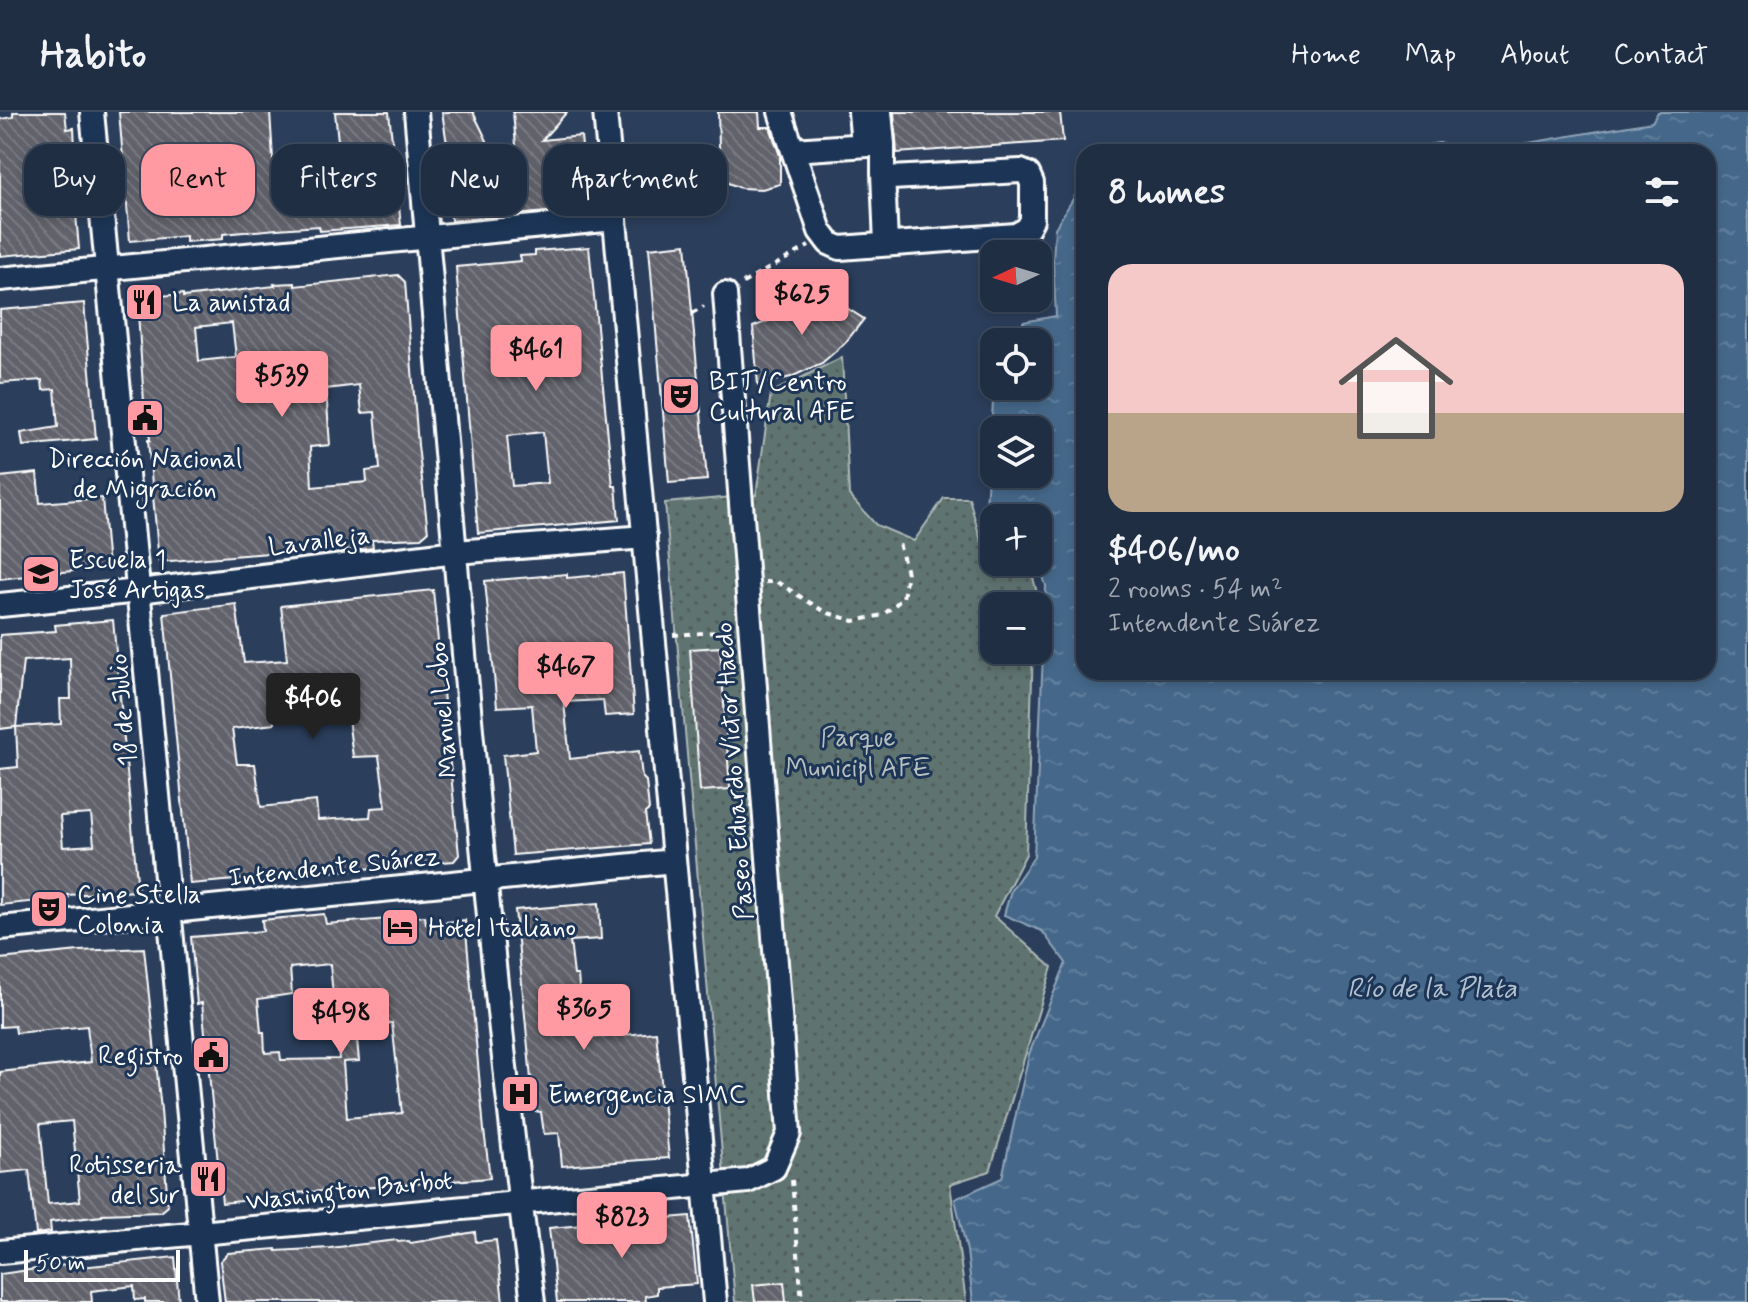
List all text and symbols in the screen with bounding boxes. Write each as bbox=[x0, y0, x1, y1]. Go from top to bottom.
text: Habito bbox=[40, 31, 146, 80]
text: Home bbox=[1291, 37, 1361, 74]
text: Map bbox=[1405, 37, 1456, 74]
text: About bbox=[1500, 37, 1569, 74]
text: Contact bbox=[1613, 37, 1708, 74]
chip: Buy bbox=[24, 144, 125, 216]
chip: Rent bbox=[141, 144, 255, 216]
chip: Filters bbox=[271, 144, 405, 216]
chip: New bbox=[421, 144, 527, 216]
chip: Apartment bbox=[543, 144, 727, 216]
text: 8 homes bbox=[1108, 170, 1225, 215]
icon: filters bbox=[1640, 170, 1684, 214]
north arrow bbox=[980, 240, 1052, 312]
map controls bbox=[980, 240, 1052, 664]
pin: $625 bbox=[755, 269, 849, 337]
text: $625 bbox=[774, 278, 830, 312]
restaurant icon: La amistad bbox=[123, 281, 165, 323]
place label: La amistad bbox=[172, 287, 291, 321]
icon: home bbox=[1324, 316, 1468, 460]
pin: $461 bbox=[489, 325, 583, 393]
button: locate bbox=[980, 328, 1052, 400]
text: $461 bbox=[509, 334, 563, 368]
pin: $539 bbox=[235, 351, 329, 419]
text: $539 bbox=[254, 360, 310, 394]
place label: BIT/Centro Cultural AFE bbox=[709, 366, 855, 430]
theatre icon: BIT/Centro Cultural AFE bbox=[660, 375, 702, 417]
public building icon: Dirección Nacional de Migración bbox=[124, 397, 166, 439]
button: layers bbox=[980, 416, 1052, 488]
place label: Dirección Nacional de Migración bbox=[48, 443, 242, 509]
button: + bbox=[980, 504, 1052, 576]
street label: Lavalleja bbox=[266, 519, 372, 565]
text: $406/mo bbox=[1108, 528, 1240, 573]
place label: Escuela 1 José Artigas bbox=[69, 544, 205, 608]
school or university icon: Escuela 1 José Artigas bbox=[20, 553, 62, 595]
text: 2 rooms · 54 m² bbox=[1108, 573, 1283, 607]
button: − bbox=[980, 592, 1052, 664]
text: Intendente Suárez bbox=[1108, 607, 1320, 641]
street label: Paseo Eduardo Víctor Haedo bbox=[708, 621, 762, 921]
street label: Manuel Lobo bbox=[421, 640, 467, 779]
pin: $467 bbox=[519, 642, 613, 710]
text: $467 bbox=[536, 651, 596, 685]
street label: 18 de Julio bbox=[102, 652, 146, 768]
pin: $406 bbox=[266, 673, 360, 741]
text: $406 bbox=[284, 682, 342, 716]
park label: Parque Municipl AFE bbox=[785, 722, 931, 786]
street label: Intendente Suárez bbox=[227, 840, 441, 896]
place label: Cine Stella Colonia bbox=[77, 879, 201, 943]
theatre icon: Cine Stella Colonia bbox=[28, 888, 70, 930]
hotel icon: Hotel Italiano bbox=[379, 906, 421, 948]
place label: Hotel Italiano bbox=[428, 912, 576, 946]
water label: Río de la Plata bbox=[1347, 971, 1517, 1008]
pin: $365 bbox=[537, 984, 631, 1052]
pin: $498 bbox=[294, 988, 388, 1056]
text: $365 bbox=[556, 993, 612, 1027]
text: $498 bbox=[311, 997, 371, 1031]
public building icon: Registro bbox=[190, 1034, 232, 1076]
place label: Registro bbox=[98, 1040, 183, 1077]
hospital icon: Emergencia SIMC bbox=[499, 1073, 541, 1115]
place label: Emergencia SIMC bbox=[548, 1079, 746, 1115]
place label: Rotisseria del sur bbox=[69, 1149, 180, 1213]
restaurant icon: Rotisseria del sur bbox=[187, 1158, 229, 1200]
street label: Washington Barbot bbox=[244, 1164, 454, 1223]
pin: $823 bbox=[575, 1192, 669, 1260]
text: $823 bbox=[595, 1201, 649, 1235]
scale bar bbox=[24, 1246, 180, 1282]
text: 50 m bbox=[36, 1250, 85, 1278]

